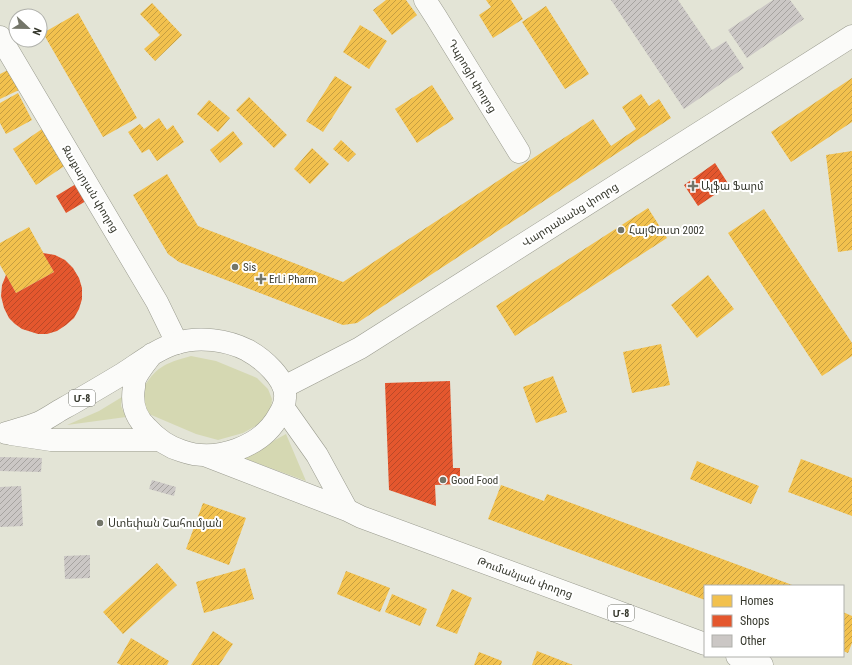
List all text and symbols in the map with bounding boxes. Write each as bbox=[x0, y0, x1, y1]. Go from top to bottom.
north arrow bbox=[8, 8, 48, 48]
text: N bbox=[29, 26, 44, 37]
street label: Դպրոցի փողոց bbox=[445, 37, 499, 115]
street label: Զաքարյան փողոց bbox=[59, 143, 121, 235]
street label: Վարդանանց փողոց bbox=[519, 180, 621, 250]
place label: Ալֆա Ֆարմ bbox=[701, 180, 764, 193]
marker: Ալֆա Ֆարմ bbox=[688, 181, 698, 191]
place label: ՀայՓոստ 2002 bbox=[629, 224, 704, 237]
marker: ՀայՓոստ 2002 bbox=[616, 225, 626, 235]
place label: Sis bbox=[243, 261, 256, 274]
marker: Sis bbox=[230, 262, 240, 272]
place label: ErLi Pharm bbox=[269, 273, 316, 286]
marker: ErLi Pharm bbox=[256, 274, 266, 284]
road number: Մ-8 bbox=[69, 390, 95, 406]
place label: Good Food bbox=[451, 474, 498, 487]
marker: Good Food bbox=[438, 475, 448, 485]
place label: Ստեփան Շահումյան bbox=[108, 517, 222, 530]
marker: Ստեփան Շահումյան bbox=[95, 518, 105, 528]
street label: Թումանյան փողոց bbox=[475, 555, 575, 601]
legend bbox=[704, 585, 844, 657]
text: Homes bbox=[740, 594, 774, 608]
road number: Մ-8 bbox=[608, 605, 634, 621]
text: Shops bbox=[740, 614, 769, 628]
text: Other bbox=[740, 634, 766, 648]

